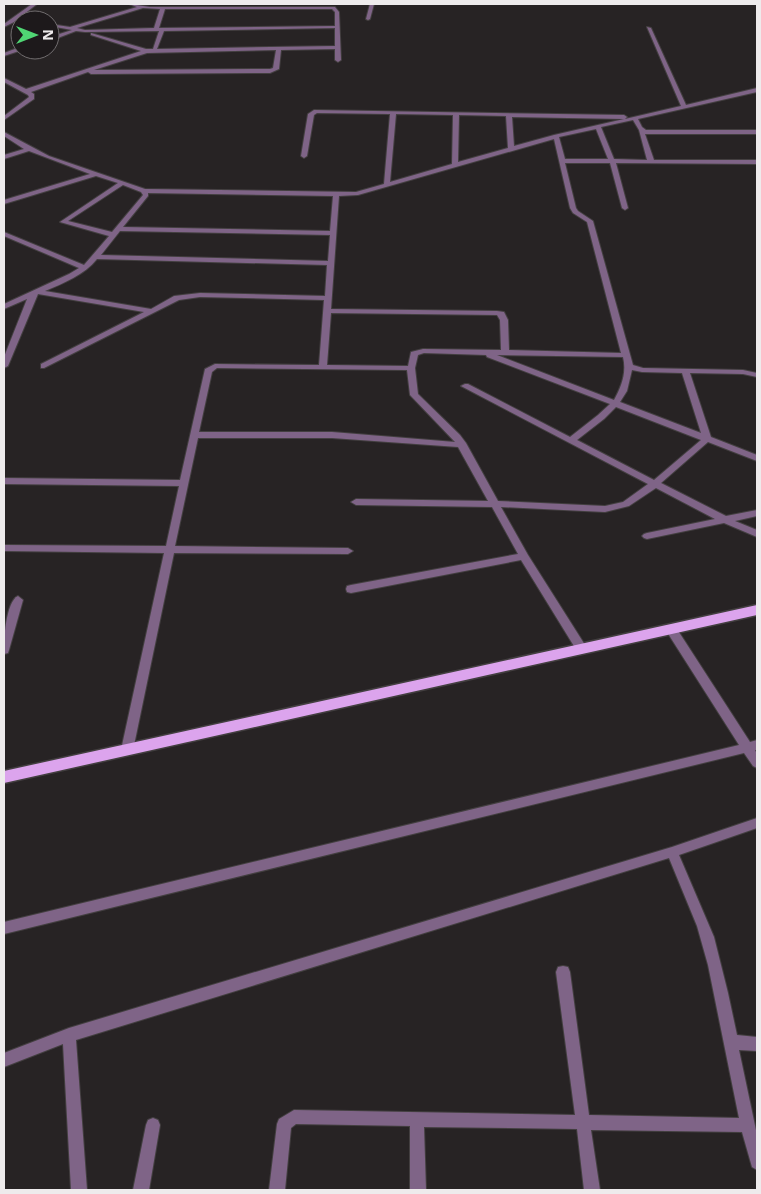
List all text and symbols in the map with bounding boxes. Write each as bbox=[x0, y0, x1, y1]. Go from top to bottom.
north arrow bbox=[10, 10, 60, 60]
text: N bbox=[39, 29, 58, 41]

